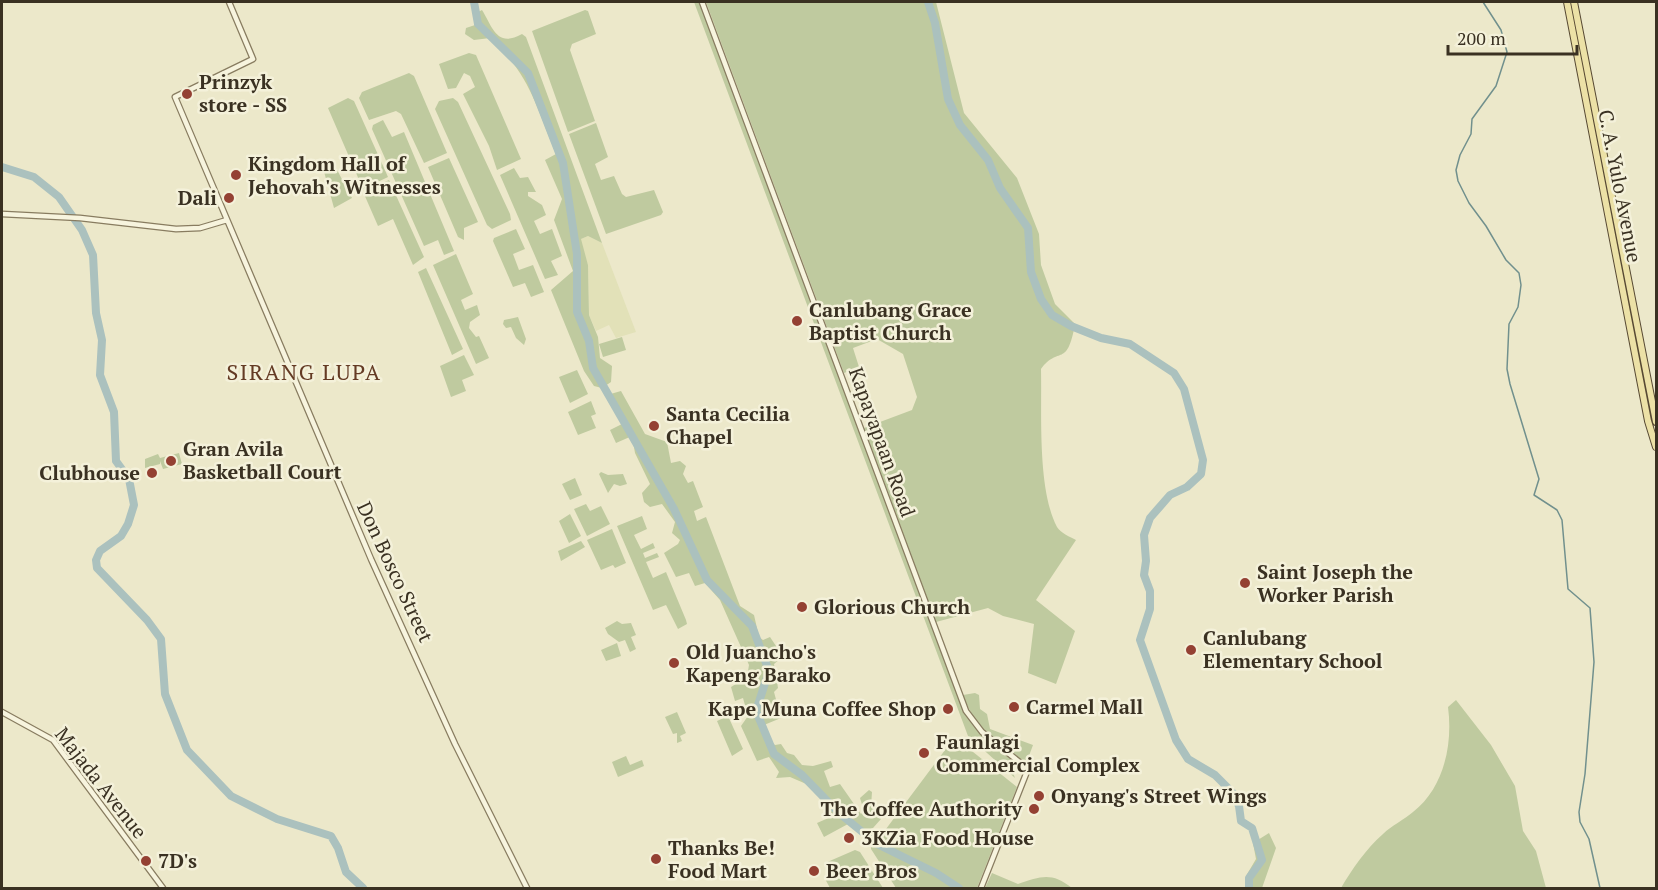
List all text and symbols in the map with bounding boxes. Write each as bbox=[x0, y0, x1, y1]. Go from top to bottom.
scale bar bbox=[1448, 18, 1577, 56]
text: 200 m bbox=[1457, 26, 1506, 50]
place label: Prinzyk store - SS bbox=[199, 68, 287, 118]
marker: Prinzyk store - SS bbox=[180, 87, 194, 101]
street label: C. A. Yulo Avenue bbox=[1592, 107, 1649, 265]
place label: Kingdom Hall of Jehovah's Witnesses bbox=[248, 150, 441, 200]
marker: Kingdom Hall of Jehovah's Witnesses bbox=[229, 168, 243, 182]
place label: Dali bbox=[178, 184, 217, 211]
marker: Dali bbox=[222, 191, 236, 205]
place label: Canlubang Grace Baptist Church bbox=[809, 296, 972, 346]
marker: Canlubang Grace Baptist Church bbox=[790, 314, 804, 328]
district label: SIRANG LUPA bbox=[226, 357, 382, 386]
street label: Kapayapaan Road bbox=[843, 363, 922, 520]
place label: Santa Cecilia Chapel bbox=[666, 400, 790, 450]
marker: Santa Cecilia Chapel bbox=[647, 419, 661, 433]
place label: Gran Avila Basketball Court bbox=[183, 435, 341, 485]
marker: Gran Avila Basketball Court bbox=[164, 454, 178, 468]
place label: Clubhouse bbox=[39, 459, 140, 486]
marker: Clubhouse bbox=[145, 466, 159, 480]
street label: Don Bosco Street bbox=[351, 497, 440, 647]
place label: Saint Joseph the Worker Parish bbox=[1257, 558, 1413, 608]
marker: Saint Joseph the Worker Parish bbox=[1238, 576, 1252, 590]
place label: Glorious Church bbox=[814, 593, 970, 620]
marker: Glorious Church bbox=[795, 600, 809, 614]
place label: Canlubang Elementary School bbox=[1203, 624, 1383, 674]
place label: Old Juancho's Kapeng Barako bbox=[686, 638, 831, 688]
marker: Canlubang Elementary School bbox=[1184, 643, 1198, 657]
marker: Old Juancho's Kapeng Barako bbox=[667, 656, 681, 670]
place label: Carmel Mall bbox=[1026, 693, 1143, 720]
place label: Kape Muna Coffee Shop bbox=[708, 695, 936, 722]
marker: Carmel Mall bbox=[1007, 700, 1021, 714]
marker: Kape Muna Coffee Shop bbox=[941, 702, 955, 716]
street label: Majada Avenue bbox=[49, 721, 153, 844]
place label: Faunlagi Commercial Complex bbox=[936, 728, 1140, 778]
marker: Faunlagi Commercial Complex bbox=[917, 746, 931, 760]
place label: Onyang's Street Wings bbox=[1051, 782, 1267, 809]
marker: Onyang's Street Wings bbox=[1032, 789, 1046, 803]
place label: The Coffee Authority bbox=[821, 795, 1022, 822]
marker: The Coffee Authority bbox=[1027, 802, 1041, 816]
place label: 3KZia Food House bbox=[861, 824, 1034, 851]
marker: 3KZia Food House bbox=[842, 831, 856, 845]
place label: Thanks Be! Food Mart bbox=[668, 834, 775, 884]
place label: 7D's bbox=[158, 847, 197, 874]
marker: Thanks Be! Food Mart bbox=[649, 852, 663, 866]
marker: 7D's bbox=[139, 854, 153, 868]
place label: Beer Bros bbox=[826, 857, 917, 884]
marker: Beer Bros bbox=[807, 864, 821, 878]

